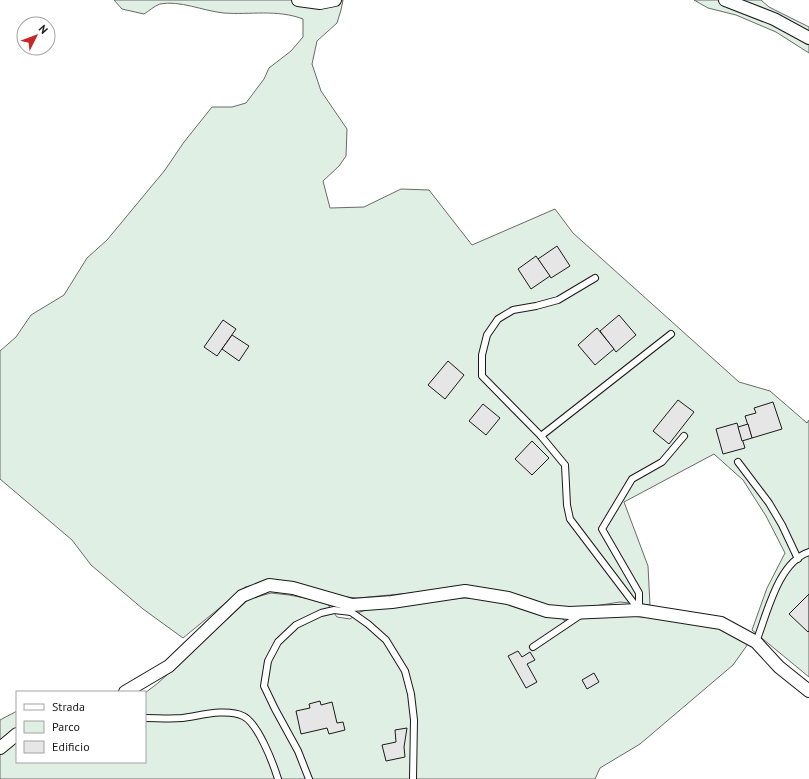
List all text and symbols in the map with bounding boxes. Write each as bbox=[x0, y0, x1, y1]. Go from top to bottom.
north arrow bbox=[16, 16, 56, 56]
text: N bbox=[36, 22, 51, 37]
legend bbox=[16, 691, 146, 763]
text: Strada bbox=[52, 699, 85, 714]
text: Parco bbox=[52, 719, 80, 734]
text: Edificio bbox=[52, 739, 90, 754]

